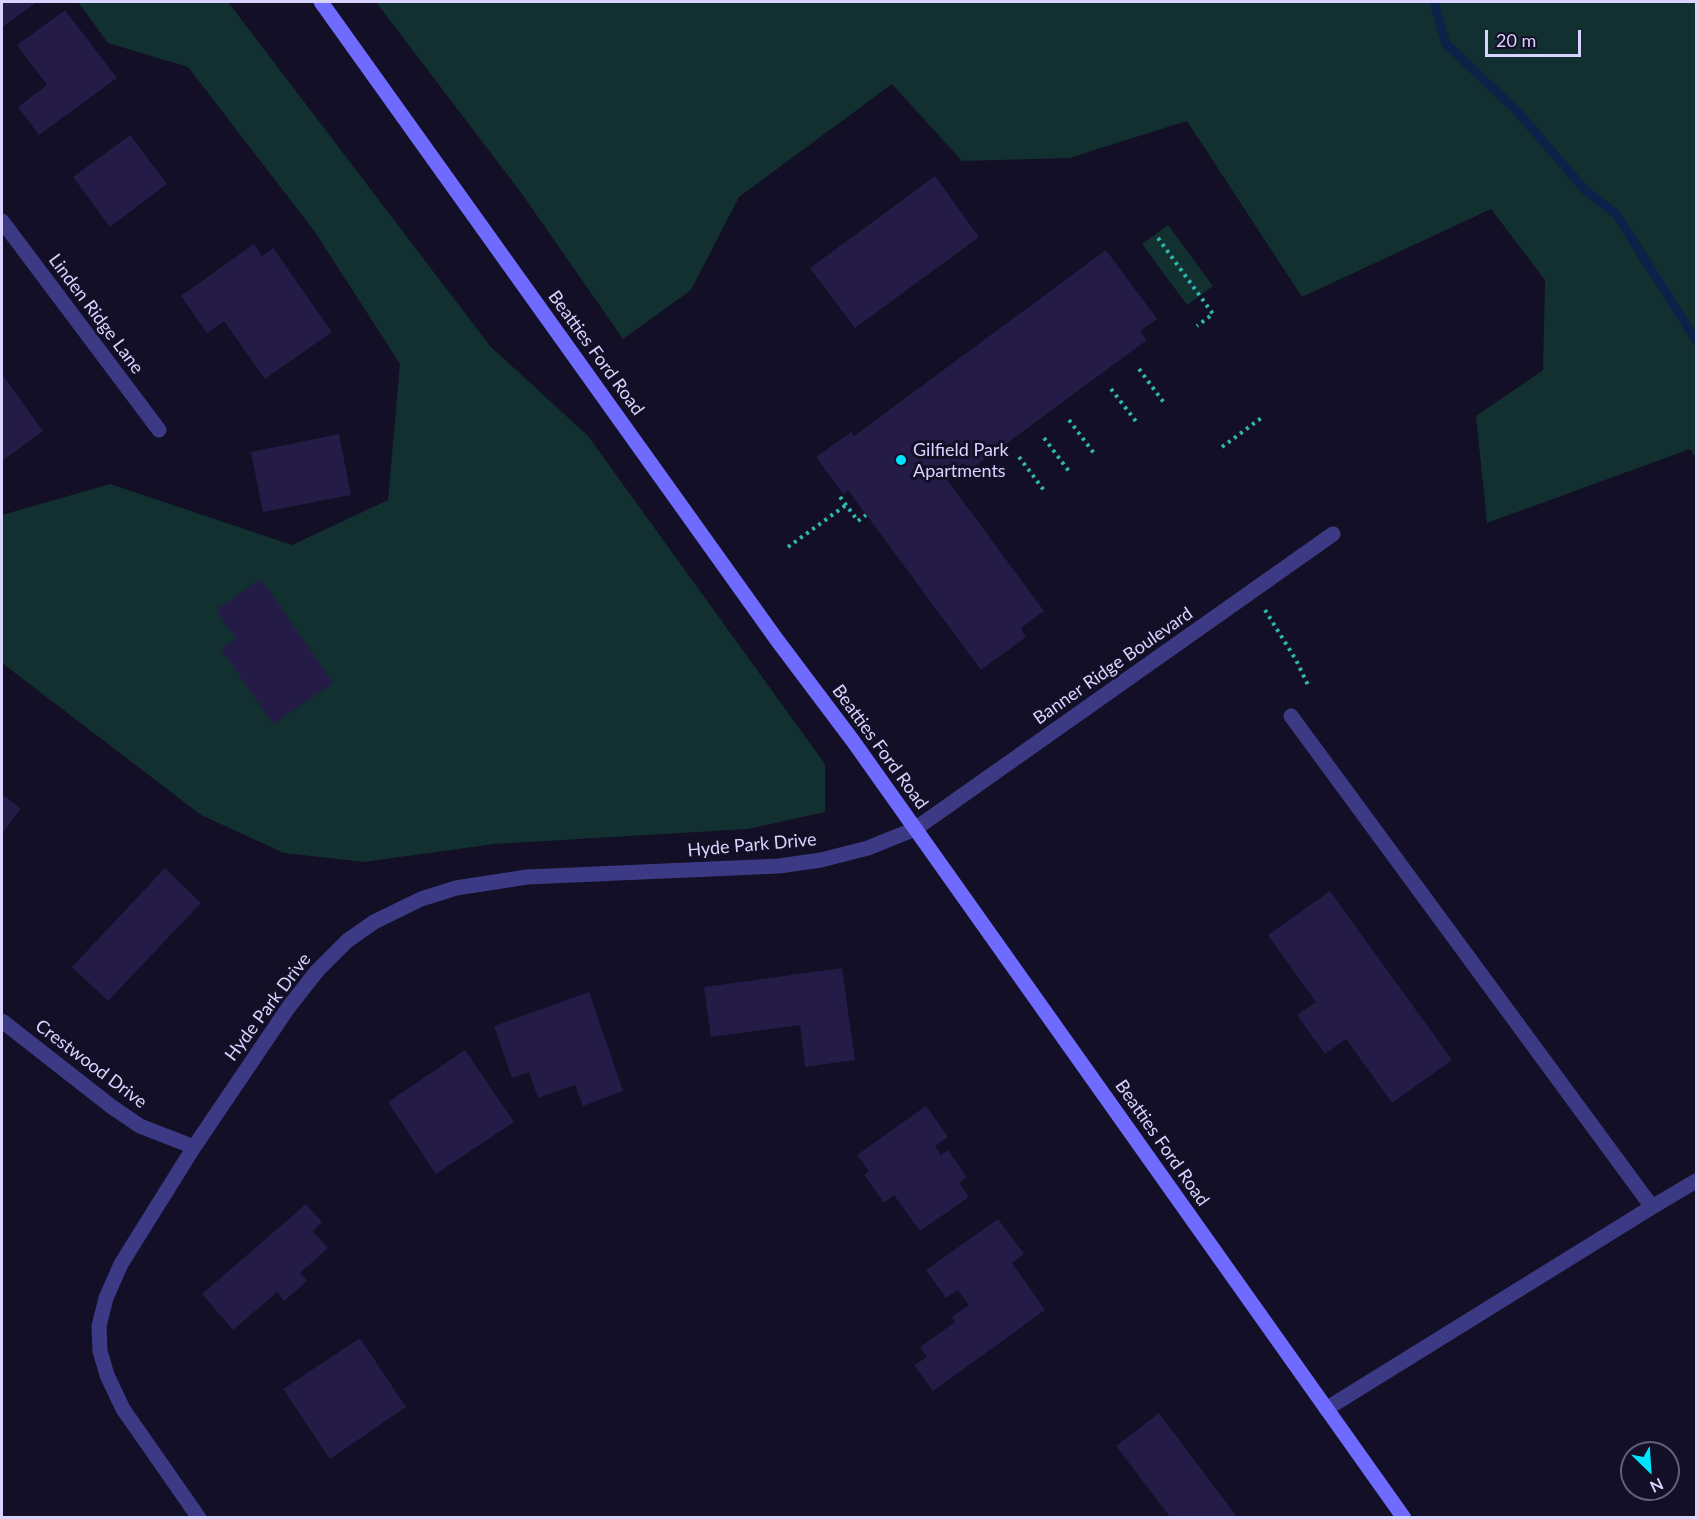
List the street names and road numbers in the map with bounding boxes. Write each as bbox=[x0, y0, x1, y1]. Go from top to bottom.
street label: Linden Ridge Lane bbox=[44, 250, 148, 378]
street label: Beatties Ford Road bbox=[544, 286, 648, 420]
street label: Banner Ridge Boulevard bbox=[1029, 603, 1197, 729]
street label: Beatties Ford Road bbox=[828, 680, 932, 814]
street label: Hyde Park Drive bbox=[687, 829, 817, 861]
street label: Hyde Park Drive bbox=[220, 949, 316, 1065]
street label: Crestwood Drive bbox=[31, 1015, 151, 1113]
street label: Beatties Ford Road bbox=[1110, 1076, 1214, 1210]

